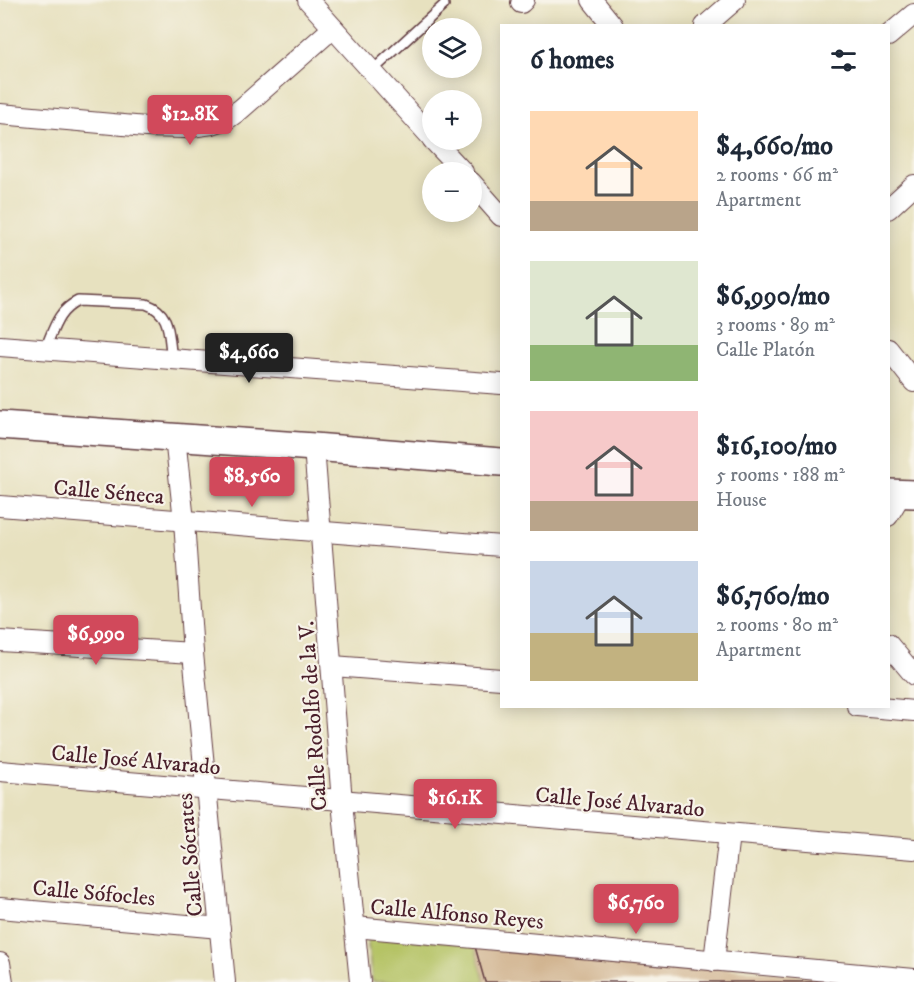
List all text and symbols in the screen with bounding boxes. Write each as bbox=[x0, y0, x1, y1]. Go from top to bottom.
map controls bbox=[422, 18, 482, 222]
button: layers bbox=[422, 18, 482, 78]
text: 6 homes bbox=[530, 44, 614, 77]
icon: filters bbox=[827, 44, 860, 77]
button: + bbox=[422, 90, 482, 150]
pin: $12.8K bbox=[141, 95, 239, 146]
text: $12.8K bbox=[161, 102, 219, 127]
text: $4,660/mo bbox=[716, 130, 833, 163]
icon: home bbox=[578, 135, 650, 207]
button: − bbox=[422, 162, 482, 222]
text: 2 rooms · 66 m² bbox=[716, 163, 838, 188]
text: Apartment bbox=[716, 188, 801, 213]
text: $6,990/mo bbox=[716, 280, 830, 313]
icon: home bbox=[578, 285, 650, 357]
text: 3 rooms · 89 m² bbox=[716, 313, 835, 338]
pin: $4,660 bbox=[200, 333, 298, 384]
text: Calle Platón bbox=[716, 338, 815, 363]
text: $4,660 bbox=[219, 340, 279, 365]
text: $16,100/mo bbox=[716, 430, 837, 463]
icon: home bbox=[578, 435, 650, 507]
pin: $8,560 bbox=[203, 457, 301, 508]
text: 5 rooms · 188 m² bbox=[716, 463, 845, 488]
text: $8,560 bbox=[223, 464, 281, 489]
street label: Calle Séneca bbox=[52, 474, 166, 511]
text: House bbox=[716, 488, 767, 513]
text: $6,760/mo bbox=[716, 580, 829, 613]
icon: home bbox=[578, 585, 650, 657]
text: 2 rooms · 80 m² bbox=[716, 613, 838, 638]
pin: $6,990 bbox=[47, 615, 145, 666]
street label: Calle Rodolfo de la V. bbox=[293, 620, 334, 812]
text: $6,990 bbox=[67, 622, 125, 647]
text: Apartment bbox=[716, 638, 801, 663]
street label: Calle José Alvarado bbox=[50, 740, 222, 781]
pin: $16.1K bbox=[406, 779, 504, 830]
street label: Calle José Alvarado bbox=[534, 782, 706, 823]
text: $16.1K bbox=[428, 786, 482, 811]
street label: Calle Sócrates bbox=[172, 792, 209, 918]
street label: Calle Sófocles bbox=[31, 875, 156, 912]
pin: $6,760 bbox=[587, 884, 685, 935]
text: $6,760 bbox=[607, 891, 665, 916]
street label: Calle Alfonso Reyes bbox=[369, 893, 545, 936]

